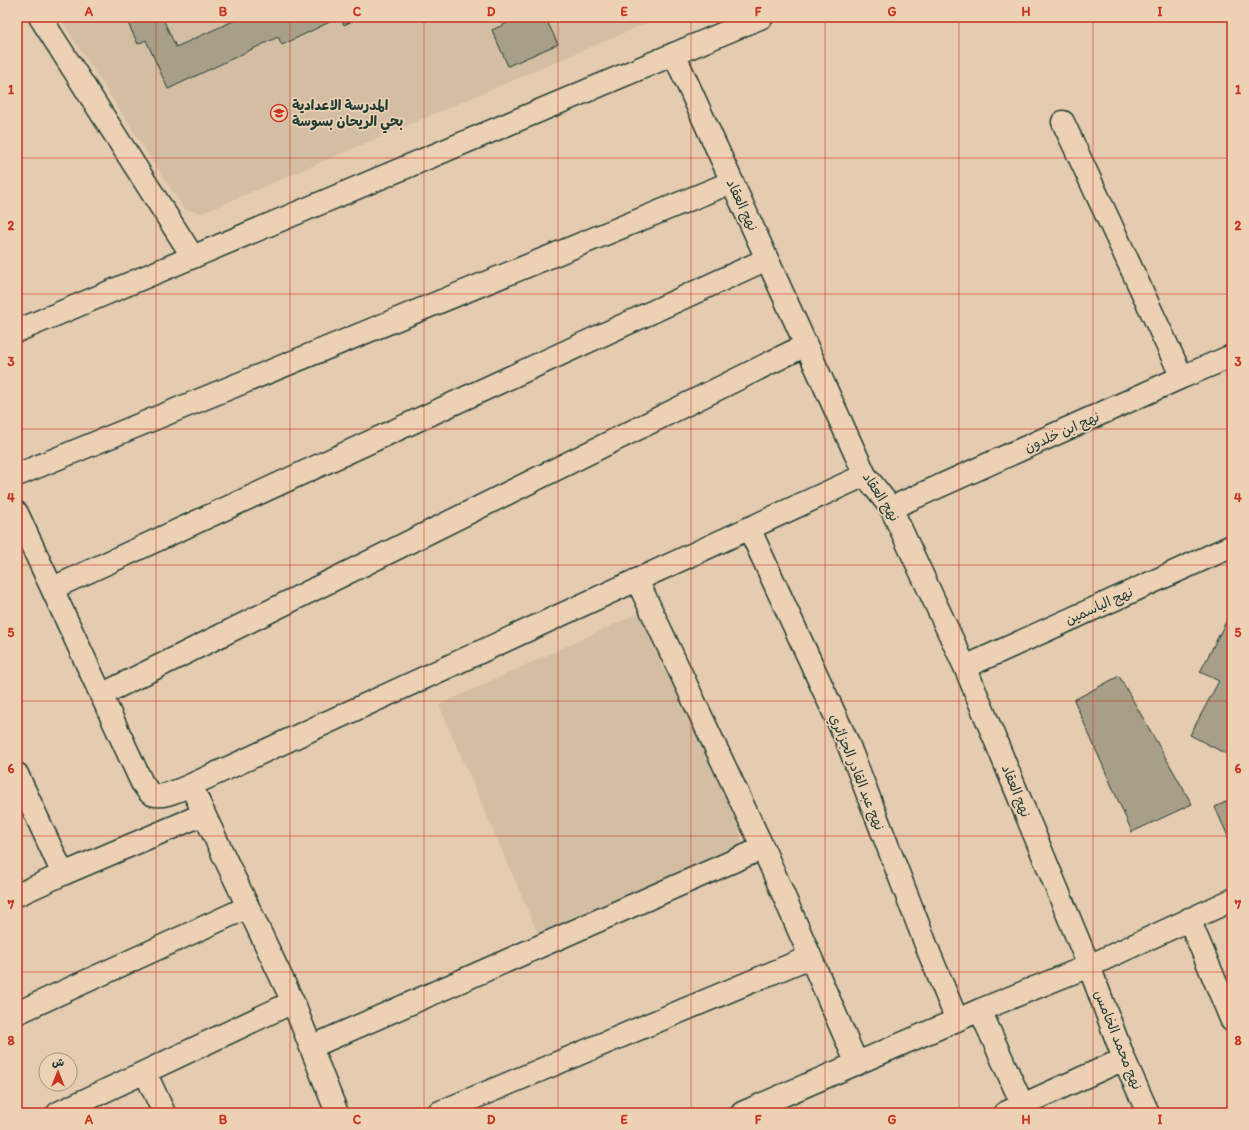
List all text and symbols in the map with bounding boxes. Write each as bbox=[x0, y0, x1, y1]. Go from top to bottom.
text: A bbox=[84, 4, 94, 19]
text: B bbox=[219, 4, 228, 19]
text: C bbox=[353, 4, 362, 19]
text: D bbox=[487, 4, 496, 19]
text: E bbox=[620, 4, 628, 19]
text: F bbox=[755, 4, 762, 19]
text: G bbox=[888, 4, 897, 19]
text: H bbox=[1022, 4, 1031, 19]
text: I bbox=[1158, 4, 1163, 19]
text: 1 bbox=[8, 82, 14, 97]
text: 1 bbox=[1235, 82, 1241, 97]
place label: المدرسة الاعدادية بحي الريحان بسوسة bbox=[292, 97, 403, 134]
school or university icon: المدرسة الاعدادية بحي الريحان بسوسة bbox=[269, 103, 289, 123]
street label: نهج العقاد bbox=[722, 176, 761, 234]
text: 2 bbox=[8, 218, 15, 233]
text: 2 bbox=[1235, 218, 1242, 233]
text: 3 bbox=[7, 354, 15, 369]
text: 3 bbox=[1234, 354, 1242, 369]
street label: نهج ابن خلدون bbox=[1022, 408, 1103, 457]
street label: نهج العقاد bbox=[858, 469, 903, 525]
text: 4 bbox=[7, 490, 15, 505]
text: 4 bbox=[1234, 490, 1242, 505]
street label: نهج الياسمين bbox=[1062, 583, 1136, 629]
text: 5 bbox=[8, 625, 15, 640]
text: 5 bbox=[1235, 625, 1242, 640]
street label: نهج عبد القادر الجزائري bbox=[824, 711, 888, 833]
text: 6 bbox=[8, 761, 15, 776]
text: 6 bbox=[1235, 761, 1242, 776]
street label: نهج العقاد bbox=[997, 762, 1034, 820]
text: 7 bbox=[7, 897, 15, 912]
text: 7 bbox=[1234, 897, 1242, 912]
street label: نهج محمد الخامس bbox=[1089, 988, 1146, 1093]
text: 8 bbox=[7, 1033, 15, 1048]
text: 8 bbox=[1234, 1033, 1242, 1048]
north arrow bbox=[38, 1052, 78, 1092]
text: ش bbox=[52, 1056, 64, 1069]
text: A bbox=[84, 1112, 94, 1127]
text: B bbox=[219, 1112, 228, 1127]
text: C bbox=[353, 1112, 362, 1127]
text: D bbox=[487, 1112, 496, 1127]
text: E bbox=[620, 1112, 628, 1127]
text: F bbox=[755, 1112, 762, 1127]
text: G bbox=[888, 1112, 897, 1127]
text: H bbox=[1022, 1112, 1031, 1127]
text: I bbox=[1158, 1112, 1163, 1127]

